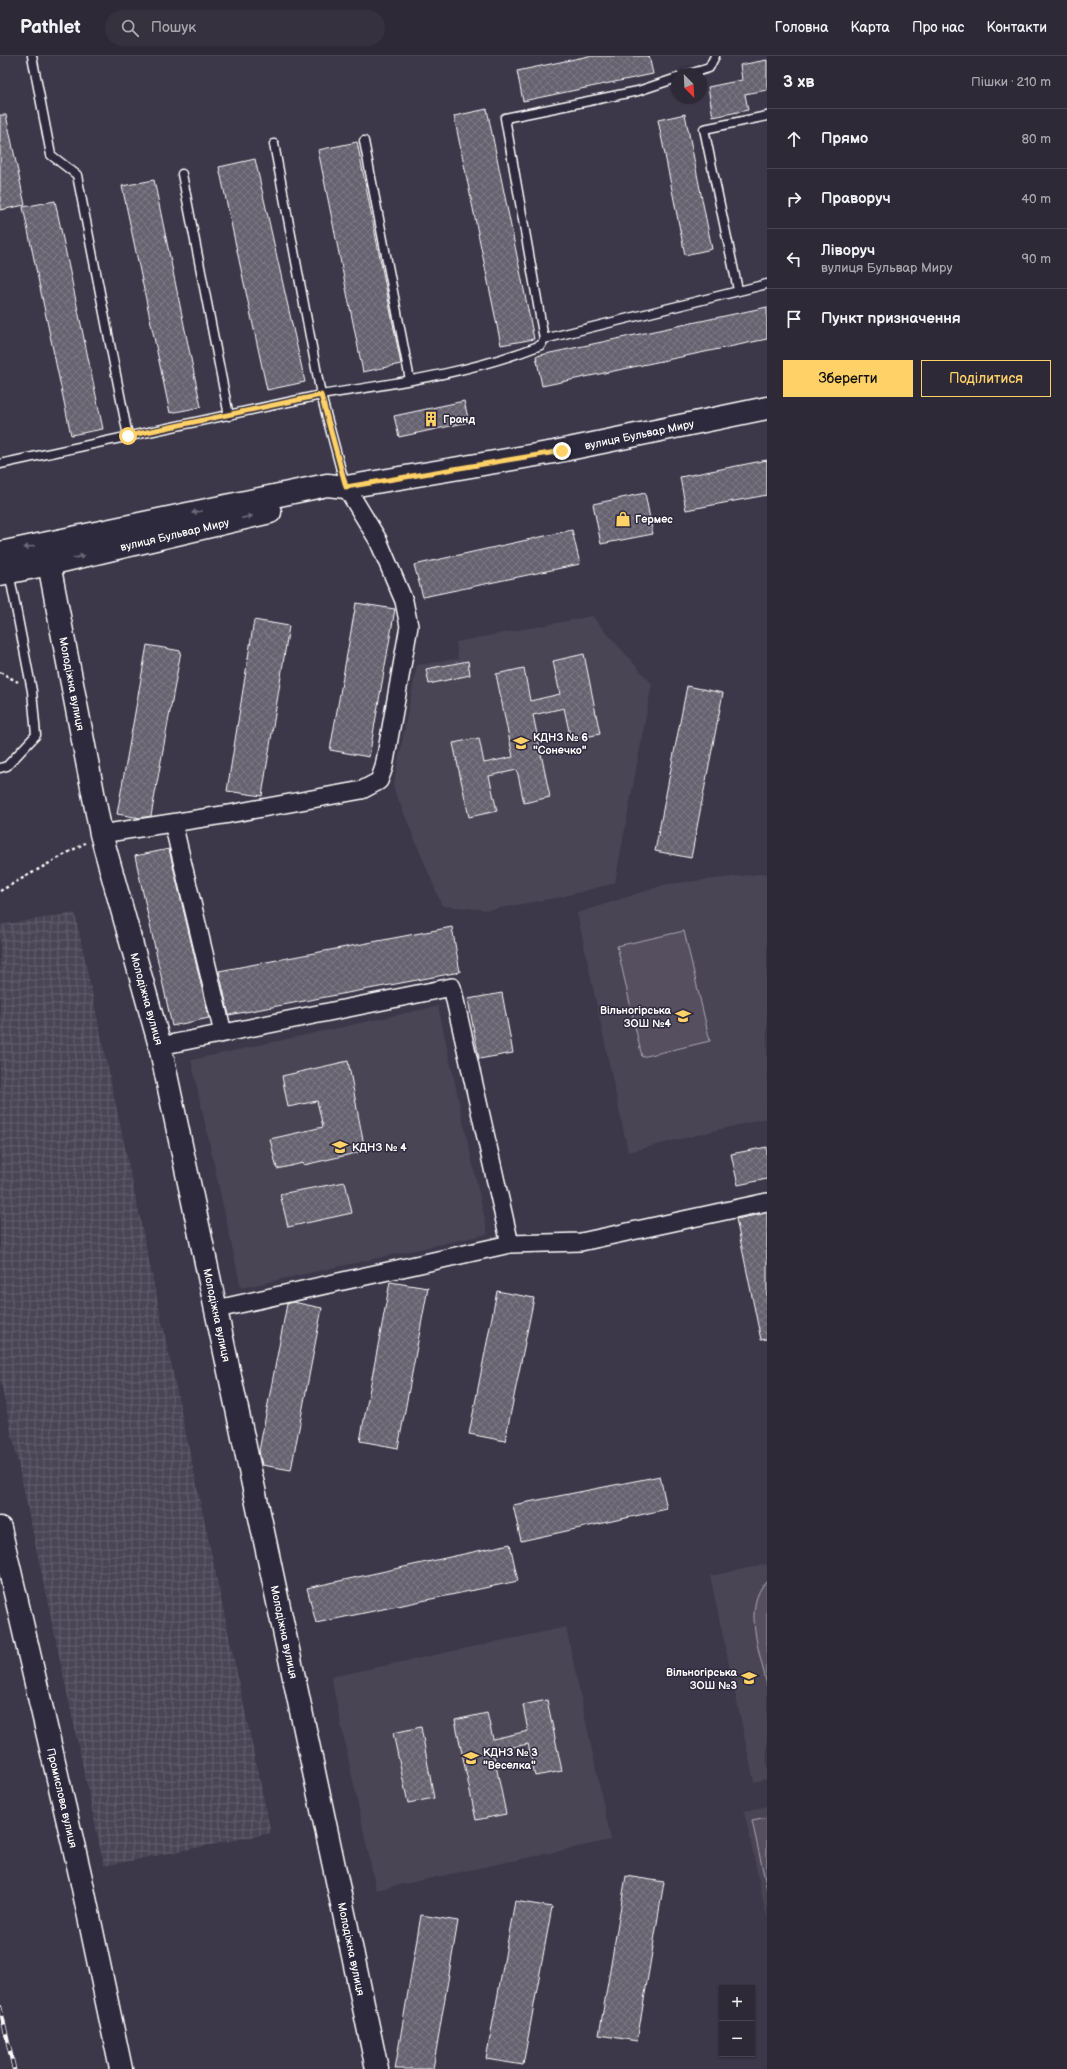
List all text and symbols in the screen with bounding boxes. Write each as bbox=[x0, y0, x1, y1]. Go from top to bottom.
search box bbox=[105, 10, 385, 46]
text: Pathlet bbox=[20, 16, 81, 39]
icon: search bbox=[119, 17, 141, 39]
text: Пошук bbox=[151, 18, 196, 37]
text: Головна bbox=[775, 19, 828, 36]
text: Карта bbox=[850, 19, 890, 36]
text: Про нас bbox=[912, 19, 964, 36]
text: Контакти bbox=[986, 19, 1047, 36]
north arrow bbox=[671, 68, 707, 104]
text: 3 хв bbox=[783, 72, 815, 92]
text: Пішки · 210 m bbox=[971, 74, 1051, 90]
icon: ahead bbox=[783, 128, 805, 150]
text: Прямо bbox=[821, 129, 868, 148]
text: 80 m bbox=[1022, 131, 1051, 147]
icon: right bbox=[783, 188, 805, 210]
text: Праворуч bbox=[821, 189, 891, 208]
text: 40 m bbox=[1021, 191, 1051, 207]
text: Ліворуч bbox=[821, 241, 875, 260]
icon: left bbox=[783, 248, 805, 270]
text: 90 m bbox=[1022, 251, 1051, 267]
text: вулиця Бульвар Миру bbox=[821, 260, 952, 276]
icon: arrive bbox=[783, 308, 805, 330]
text: Пункт призначення bbox=[821, 309, 961, 328]
button: Зберегти bbox=[783, 360, 913, 397]
button: Поділитися bbox=[921, 360, 1051, 397]
building icon: Гранд bbox=[422, 410, 440, 428]
place label: Гранд bbox=[443, 413, 475, 426]
street label: вулиця Бульвар Миру bbox=[583, 417, 695, 452]
route start bbox=[119, 427, 137, 445]
route end bbox=[553, 442, 571, 460]
one-way arrow bbox=[191, 510, 203, 516]
shop icon: Гермес bbox=[614, 510, 632, 528]
place label: Гермес bbox=[635, 513, 673, 526]
one-way arrow bbox=[240, 514, 253, 520]
street label: вулиця Бульвар Миру bbox=[119, 515, 230, 554]
one-way arrow bbox=[23, 544, 35, 550]
one-way arrow bbox=[73, 553, 85, 559]
street label: Молодіжна вулиця bbox=[57, 636, 87, 732]
place label: КДНЗ № 6 "Сонечко" bbox=[533, 731, 588, 757]
school or university icon: КДНЗ № 6 "Сонечко" bbox=[512, 734, 530, 752]
street label: Молодіжна вулиця bbox=[128, 951, 166, 1046]
place label: Вільногірська ЗОШ №4 bbox=[600, 1004, 672, 1030]
school or university icon: Вільногірська ЗОШ №4 bbox=[674, 1007, 692, 1025]
school or university icon: КДНЗ № 4 bbox=[331, 1138, 349, 1156]
place label: КДНЗ № 4 bbox=[352, 1141, 407, 1154]
street label: Молодіжна вулиця bbox=[201, 1267, 233, 1363]
street label: Молодіжна вулиця bbox=[268, 1584, 301, 1680]
place label: Вільногірська ЗОШ №3 bbox=[666, 1666, 738, 1692]
school or university icon: Вільногірська ЗОШ №3 bbox=[740, 1669, 758, 1687]
place label: КДНЗ № 3 "Веселка" bbox=[483, 1746, 538, 1772]
street label: Промислова вулиця bbox=[45, 1747, 80, 1849]
school or university icon: КДНЗ № 3 "Веселка" bbox=[462, 1749, 480, 1767]
street label: Молодіжна вулиця bbox=[335, 1901, 368, 1997]
map controls bbox=[719, 1985, 755, 2057]
button: + bbox=[719, 1985, 755, 2021]
button: − bbox=[719, 2021, 755, 2057]

